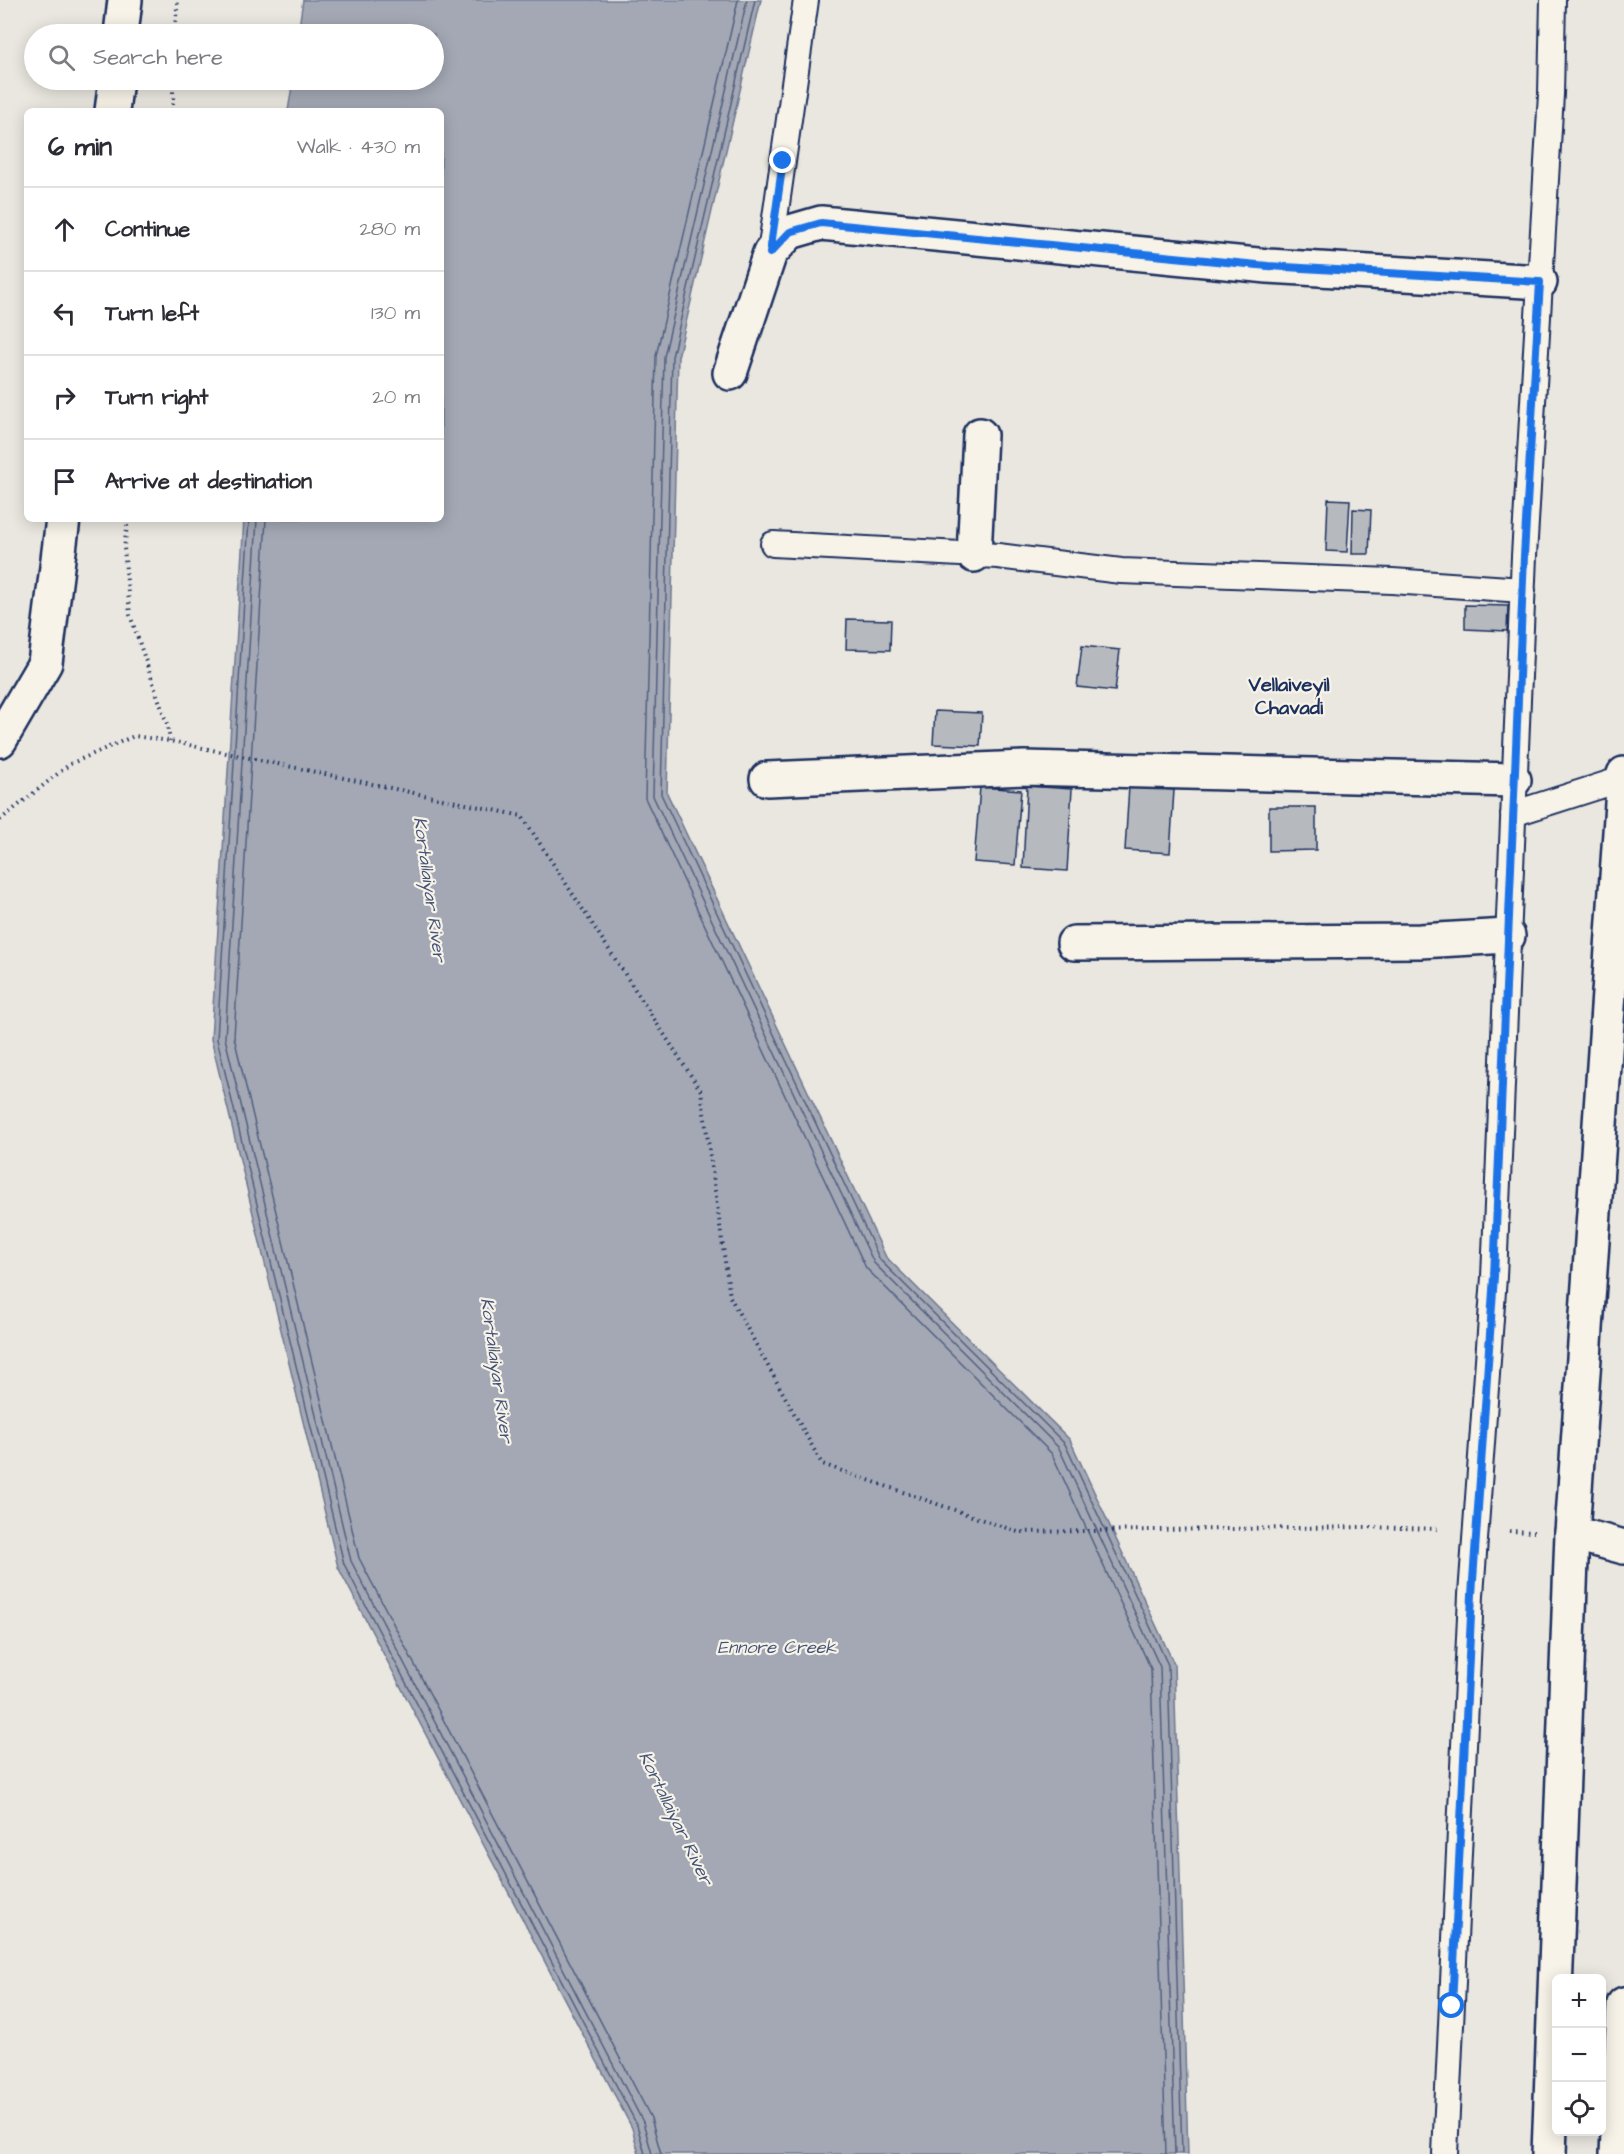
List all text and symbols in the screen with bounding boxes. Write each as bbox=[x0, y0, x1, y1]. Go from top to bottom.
search box bbox=[24, 24, 444, 90]
icon: search bbox=[45, 41, 78, 74]
text: Search here bbox=[93, 42, 223, 73]
text: 6 min bbox=[48, 129, 112, 165]
text: Walk · 430 m bbox=[297, 133, 420, 161]
route end bbox=[769, 147, 795, 173]
icon: ahead bbox=[48, 213, 81, 246]
text: Continue bbox=[105, 214, 190, 245]
text: 280 m bbox=[359, 215, 420, 243]
icon: left bbox=[48, 297, 81, 330]
text: Turn left bbox=[105, 298, 199, 329]
text: 130 m bbox=[371, 299, 420, 327]
icon: right bbox=[48, 381, 81, 414]
text: Turn right bbox=[105, 382, 208, 413]
text: 20 m bbox=[372, 383, 420, 411]
icon: arrive bbox=[48, 465, 81, 498]
text: Arrive at destination bbox=[105, 466, 312, 497]
district label: Vellaiveyil Chavadi bbox=[1247, 671, 1330, 722]
water label: Kortallaiyar River bbox=[406, 815, 452, 965]
water label: Kortallaiyar River bbox=[473, 1296, 519, 1446]
water label: Ennore Creek bbox=[718, 1635, 837, 1660]
water label: Kortallaiyar River bbox=[631, 1747, 720, 1891]
map controls bbox=[1552, 1974, 1606, 2136]
button: + bbox=[1552, 1974, 1606, 2028]
route start bbox=[1438, 1992, 1464, 2018]
button: − bbox=[1552, 2028, 1606, 2082]
button: locate bbox=[1552, 2082, 1606, 2136]

